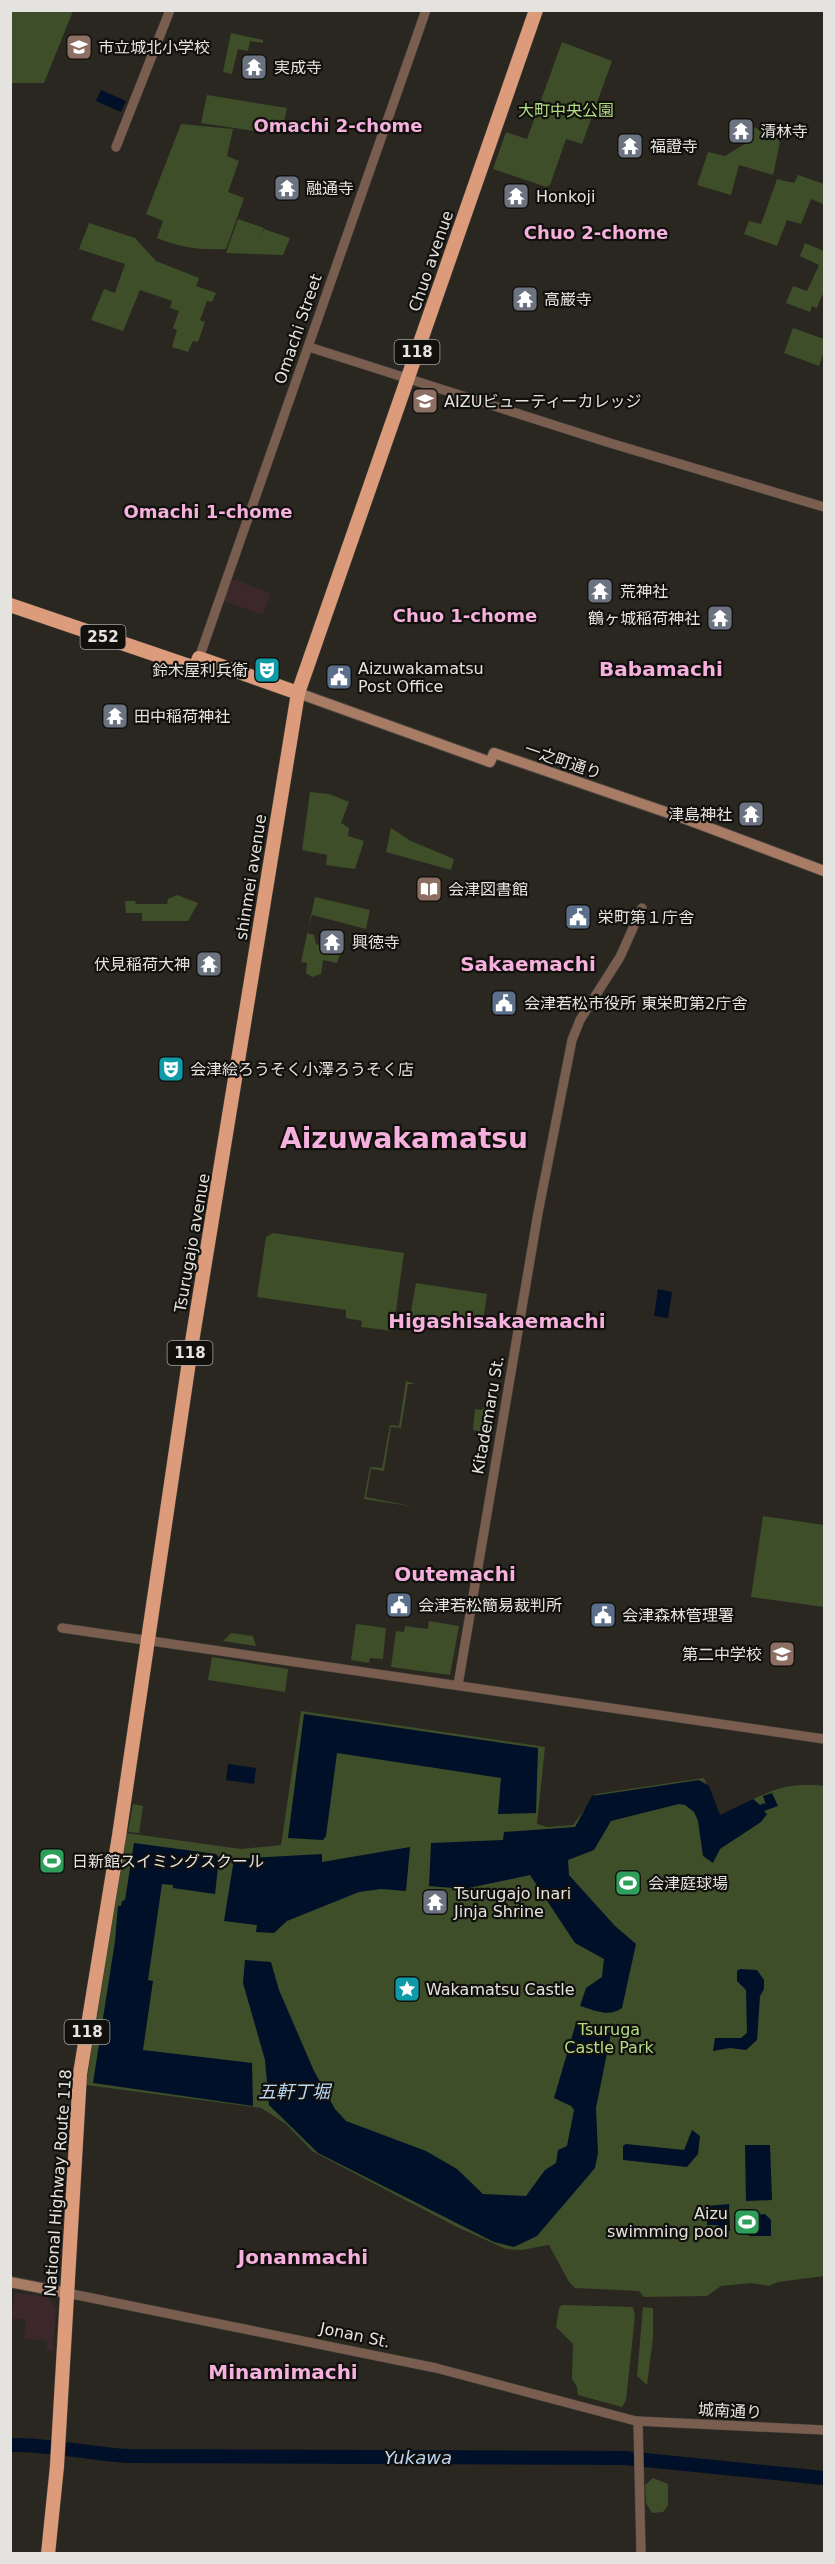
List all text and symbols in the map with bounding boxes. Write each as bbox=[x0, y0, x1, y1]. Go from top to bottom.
school or university icon: 市立城北小学校 bbox=[64, 32, 94, 62]
place label: 市立城北小学校 bbox=[98, 38, 210, 57]
temple icon: 実成寺 bbox=[239, 52, 269, 82]
place label: 実成寺 bbox=[274, 58, 322, 77]
park label: 大町中央公園 bbox=[518, 101, 614, 120]
district label: Omachi 2-chome bbox=[254, 115, 422, 136]
temple icon: 清林寺 bbox=[726, 116, 756, 146]
place label: 清林寺 bbox=[760, 122, 808, 141]
temple icon: 福證寺 bbox=[615, 131, 645, 161]
place label: 福證寺 bbox=[650, 137, 698, 156]
temple icon: 融通寺 bbox=[272, 173, 302, 203]
place label: 融通寺 bbox=[306, 179, 354, 198]
temple icon: Honkoji bbox=[501, 181, 531, 211]
place label: Honkoji bbox=[536, 187, 595, 206]
street label: Chuo avenue bbox=[405, 208, 457, 314]
district label: Chuo 2-chome bbox=[524, 222, 668, 243]
street label: Omachi Street bbox=[270, 272, 326, 386]
temple icon: 高巌寺 bbox=[510, 284, 540, 314]
place label: 高巌寺 bbox=[544, 290, 592, 309]
road number: 118 bbox=[394, 340, 440, 364]
school or university icon: AIZUビューティーカレッジ bbox=[410, 386, 440, 416]
place label: AIZUビューティーカレッジ bbox=[444, 392, 641, 411]
district label: Omachi 1-chome bbox=[124, 501, 292, 522]
temple icon: 荒神社 bbox=[585, 576, 615, 606]
place label: 荒神社 bbox=[620, 582, 668, 601]
temple icon: 鶴ヶ城稲荷神社 bbox=[705, 603, 735, 633]
district label: Chuo 1-chome bbox=[393, 605, 537, 626]
place label: 鶴ヶ城稲荷神社 bbox=[588, 609, 700, 628]
road number: 252 bbox=[80, 625, 126, 649]
theatre icon: 鈴木屋利兵衛 bbox=[252, 655, 282, 685]
district label: Babamachi bbox=[599, 657, 723, 681]
place label: Aizuwakamatsu Post Office bbox=[358, 659, 484, 696]
place label: 鈴木屋利兵衛 bbox=[152, 661, 248, 680]
public building icon: Aizuwakamatsu Post Office bbox=[324, 662, 354, 692]
temple icon: 田中稲荷神社 bbox=[100, 701, 130, 731]
place label: 田中稲荷神社 bbox=[134, 707, 230, 726]
street label: 一之町通り bbox=[522, 739, 604, 783]
temple icon: 津島神社 bbox=[736, 799, 766, 829]
place label: 津島神社 bbox=[668, 805, 732, 824]
street label: shinmei avenue bbox=[232, 813, 270, 941]
library icon: 会津図書館 bbox=[414, 874, 444, 904]
place label: 会津図書館 bbox=[448, 880, 528, 899]
public building icon: 栄町第１庁舎 bbox=[563, 902, 593, 932]
place label: 栄町第１庁舎 bbox=[598, 908, 694, 927]
temple icon: 興徳寺 bbox=[317, 927, 347, 957]
place label: 興徳寺 bbox=[352, 933, 400, 952]
temple icon: 伏見稲荷大神 bbox=[194, 949, 224, 979]
district label: Sakaemachi bbox=[460, 952, 596, 976]
place label: 伏見稲荷大神 bbox=[94, 955, 190, 974]
public building icon: 会津若松市役所 東栄町第2庁舎 bbox=[489, 988, 519, 1018]
place label: 会津若松市役所 東栄町第2庁舎 bbox=[524, 994, 747, 1013]
theatre icon: 会津絵ろうそく小澤ろうそく店 bbox=[156, 1054, 186, 1084]
place label: 会津絵ろうそく小澤ろうそく店 bbox=[190, 1060, 414, 1079]
district label: Aizuwakamatsu bbox=[280, 1122, 528, 1155]
street label: Tsurugajo avenue bbox=[170, 1172, 214, 1315]
district label: Higashisakaemachi bbox=[388, 1309, 606, 1333]
road number: 118 bbox=[168, 1341, 213, 1365]
street label: Kitademaru St. bbox=[468, 1354, 508, 1476]
district label: Outemachi bbox=[394, 1562, 516, 1586]
public building icon: 会津若松簡易裁判所 bbox=[384, 1590, 414, 1620]
place label: 会津若松簡易裁判所 bbox=[418, 1596, 562, 1615]
public building icon: 会津森林管理署 bbox=[588, 1600, 618, 1630]
place label: 会津森林管理署 bbox=[622, 1606, 734, 1625]
school or university icon: 第二中学校 bbox=[767, 1639, 797, 1669]
place label: 第二中学校 bbox=[682, 1645, 762, 1664]
sports icon: 日新館スイミングスクール bbox=[37, 1846, 67, 1876]
place label: 日新館スイミングスクール bbox=[72, 1852, 264, 1871]
sports icon: 会津庭球場 bbox=[613, 1868, 643, 1898]
place label: 会津庭球場 bbox=[648, 1874, 728, 1893]
place label: Tsurugajo Inari Jinja Shrine bbox=[453, 1884, 571, 1921]
temple icon: Tsurugajo Inari Jinja Shrine bbox=[420, 1887, 450, 1917]
place icon: Wakamatsu Castle bbox=[392, 1974, 422, 2004]
place label: Wakamatsu Castle bbox=[426, 1980, 575, 1999]
road number: 118 bbox=[64, 2020, 110, 2044]
park label: Tsuruga Castle Park bbox=[564, 2020, 655, 2057]
street label: National Highway Route 118 bbox=[41, 2069, 75, 2297]
water label: 五軒丁堀 bbox=[258, 2081, 333, 2102]
place label: Aizu swimming pool bbox=[607, 2204, 728, 2241]
sports icon: Aizu swimming pool bbox=[732, 2207, 762, 2237]
district label: Jonanmachi bbox=[236, 2245, 368, 2269]
street label: Jonan St. bbox=[317, 2318, 392, 2352]
district label: Minamimachi bbox=[208, 2360, 358, 2384]
street label: 城南通り bbox=[698, 2400, 762, 2422]
water label: Yukawa bbox=[384, 2447, 452, 2468]

